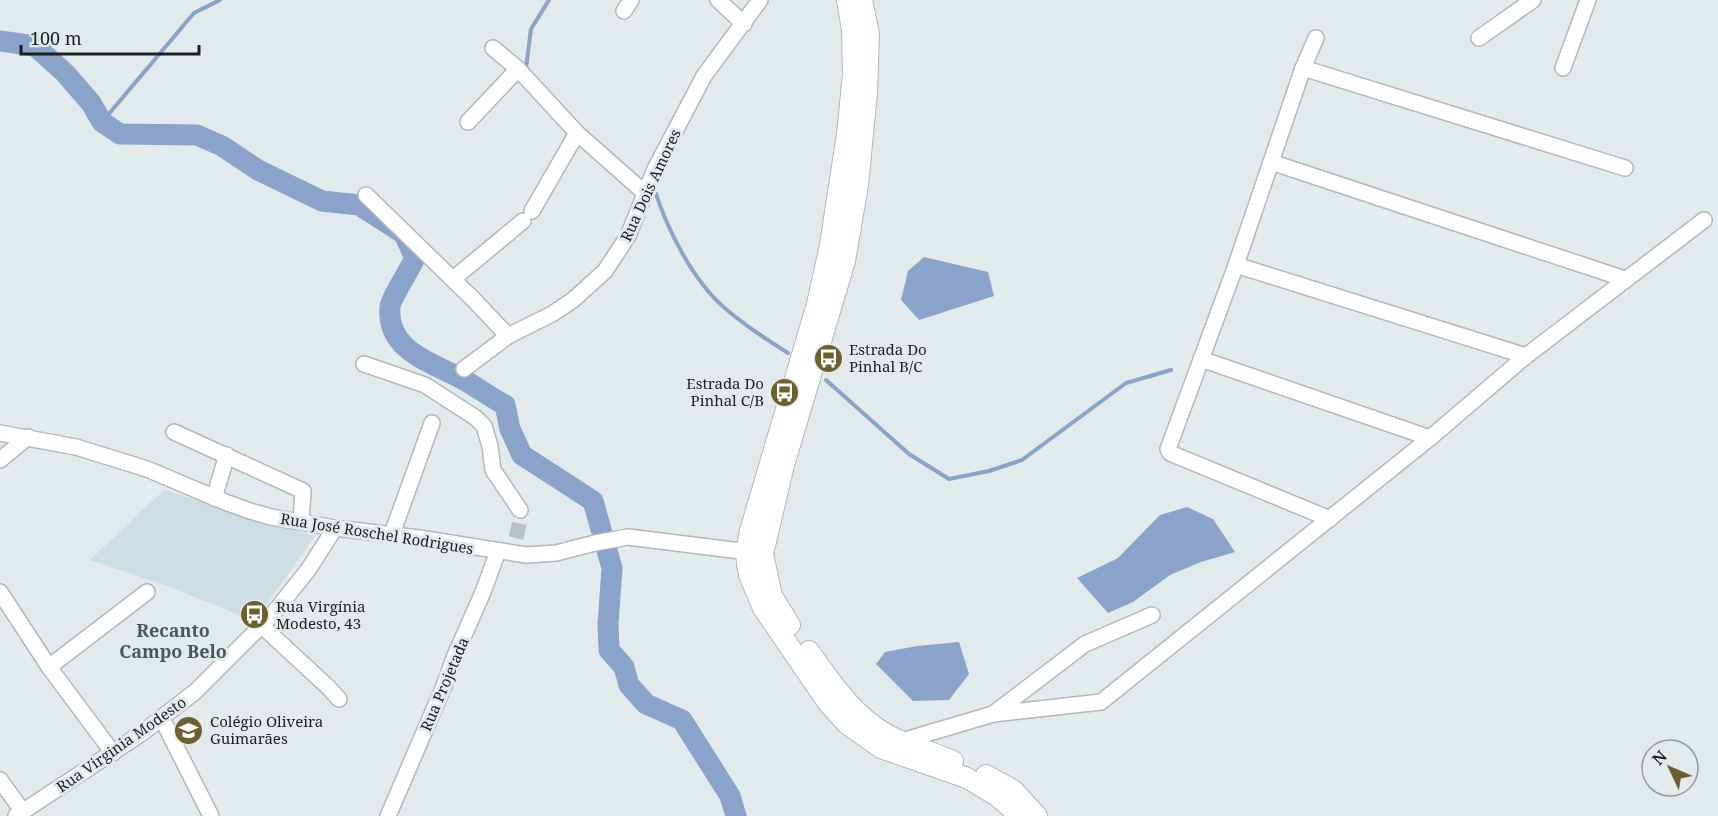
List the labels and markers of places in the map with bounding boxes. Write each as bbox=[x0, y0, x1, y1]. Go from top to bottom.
place label: Estrada Do Pinhal B/C bbox=[849, 339, 927, 376]
bus stop icon: Estrada Do Pinhal B/C bbox=[812, 342, 844, 374]
place label: Estrada Do Pinhal C/B bbox=[686, 373, 764, 410]
bus stop icon: Estrada Do Pinhal C/B bbox=[769, 376, 801, 408]
place label: Rua Virgínia Modesto, 43 bbox=[276, 596, 366, 633]
bus stop icon: Rua Virgínia Modesto, 43 bbox=[239, 599, 271, 631]
place label: Colégio Oliveira Guimarães bbox=[210, 711, 323, 748]
school or university icon: Colégio Oliveira Guimarães bbox=[173, 714, 205, 746]

